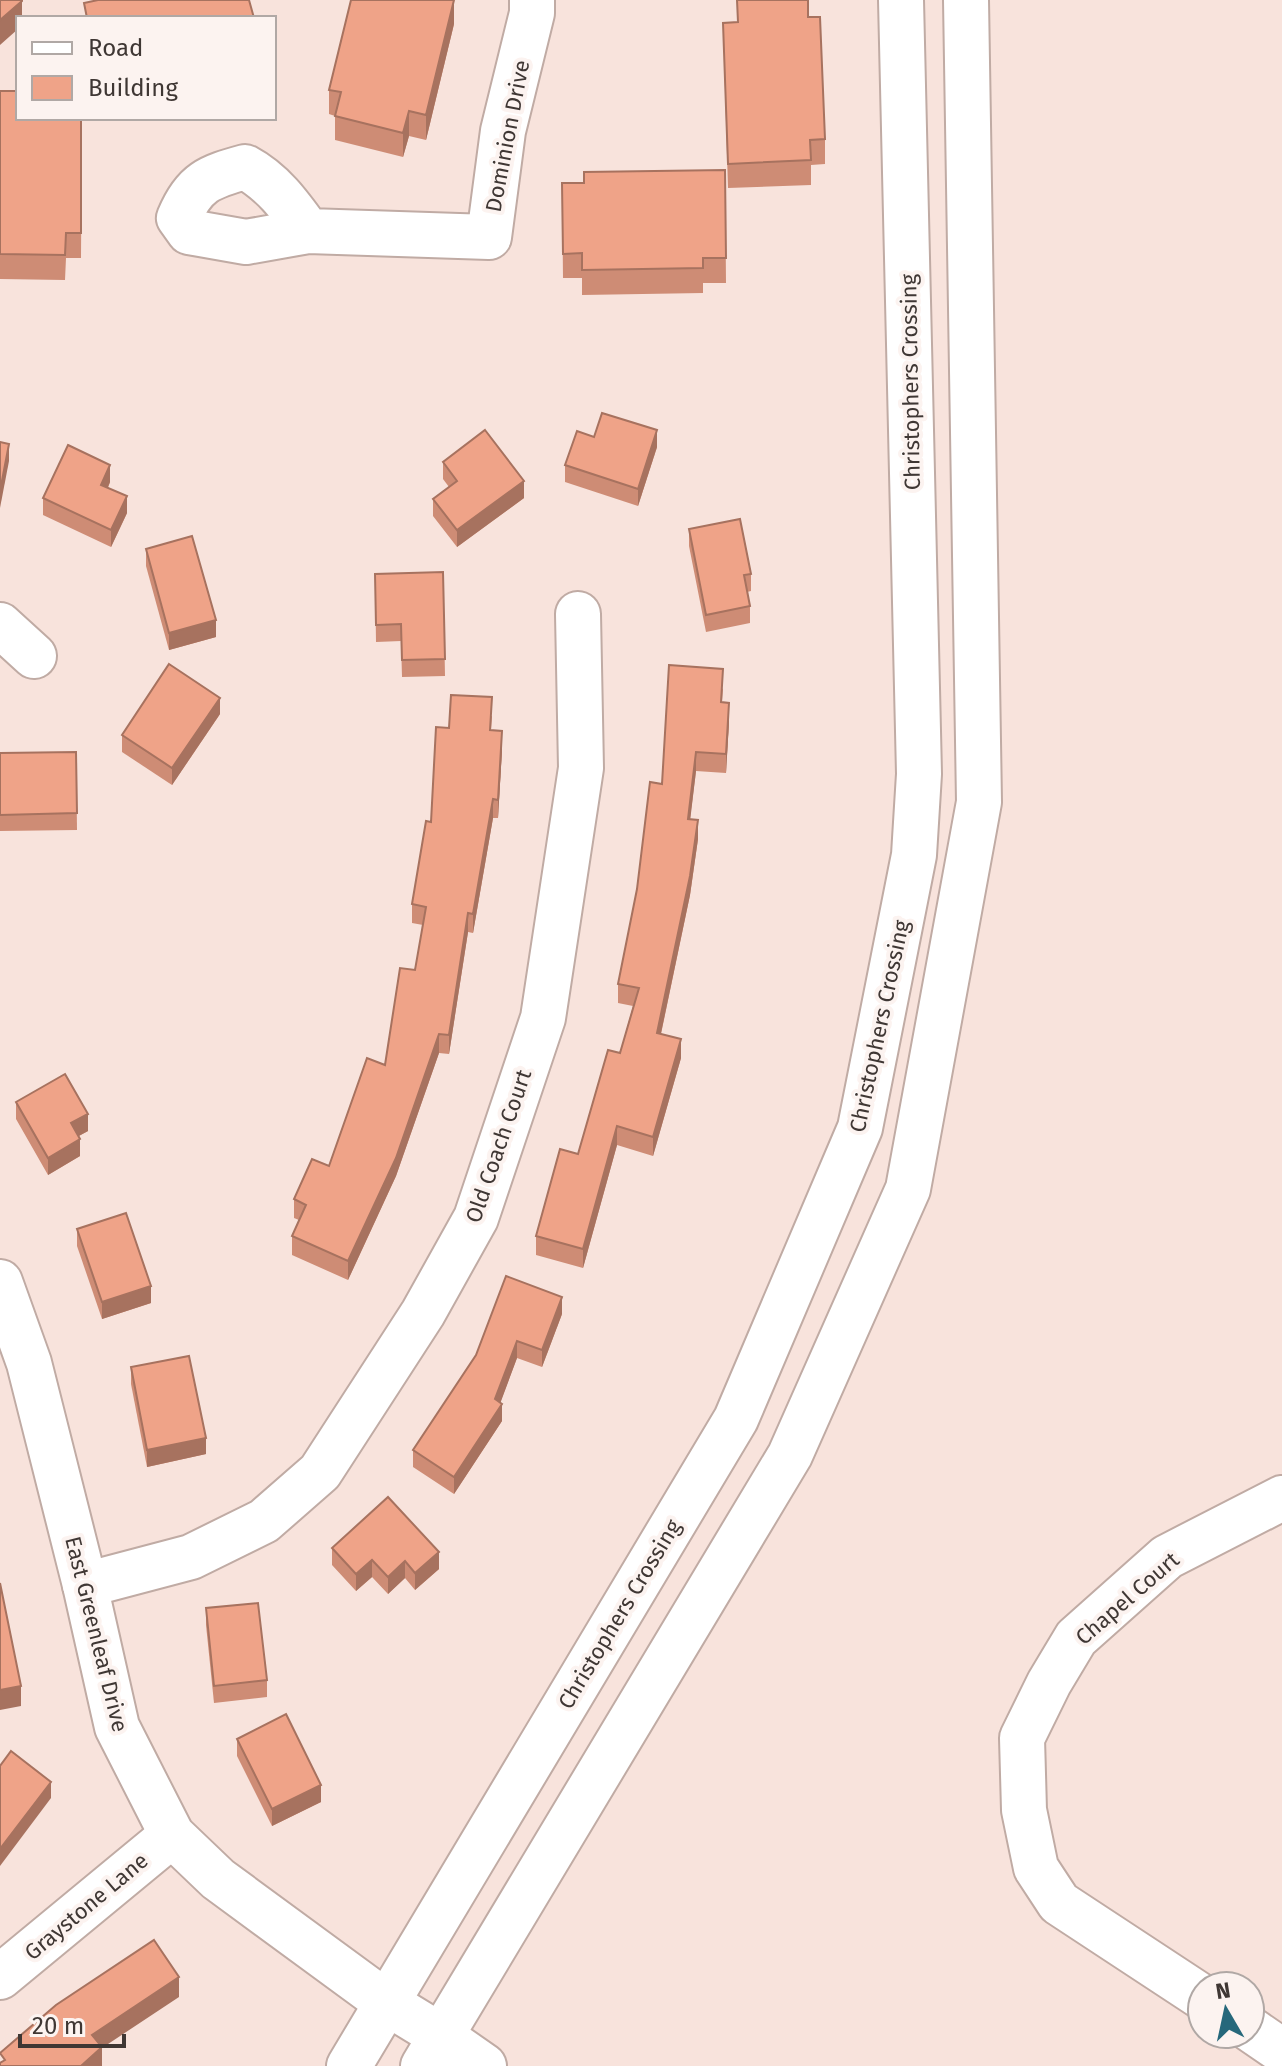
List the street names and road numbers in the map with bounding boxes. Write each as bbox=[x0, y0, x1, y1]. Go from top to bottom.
street label: Dominion Drive bbox=[480, 58, 535, 214]
street label: Christophers Crossing bbox=[895, 273, 926, 490]
street label: Christophers Crossing bbox=[844, 917, 915, 1135]
street label: Old Coach Court bbox=[460, 1066, 537, 1226]
street label: Christophers Crossing bbox=[552, 1514, 687, 1714]
street label: East Greenleaf Drive bbox=[59, 1533, 134, 1735]
street label: Chapel Court bbox=[1070, 1546, 1185, 1651]
street label: Graystone Lane bbox=[19, 1847, 154, 1966]

